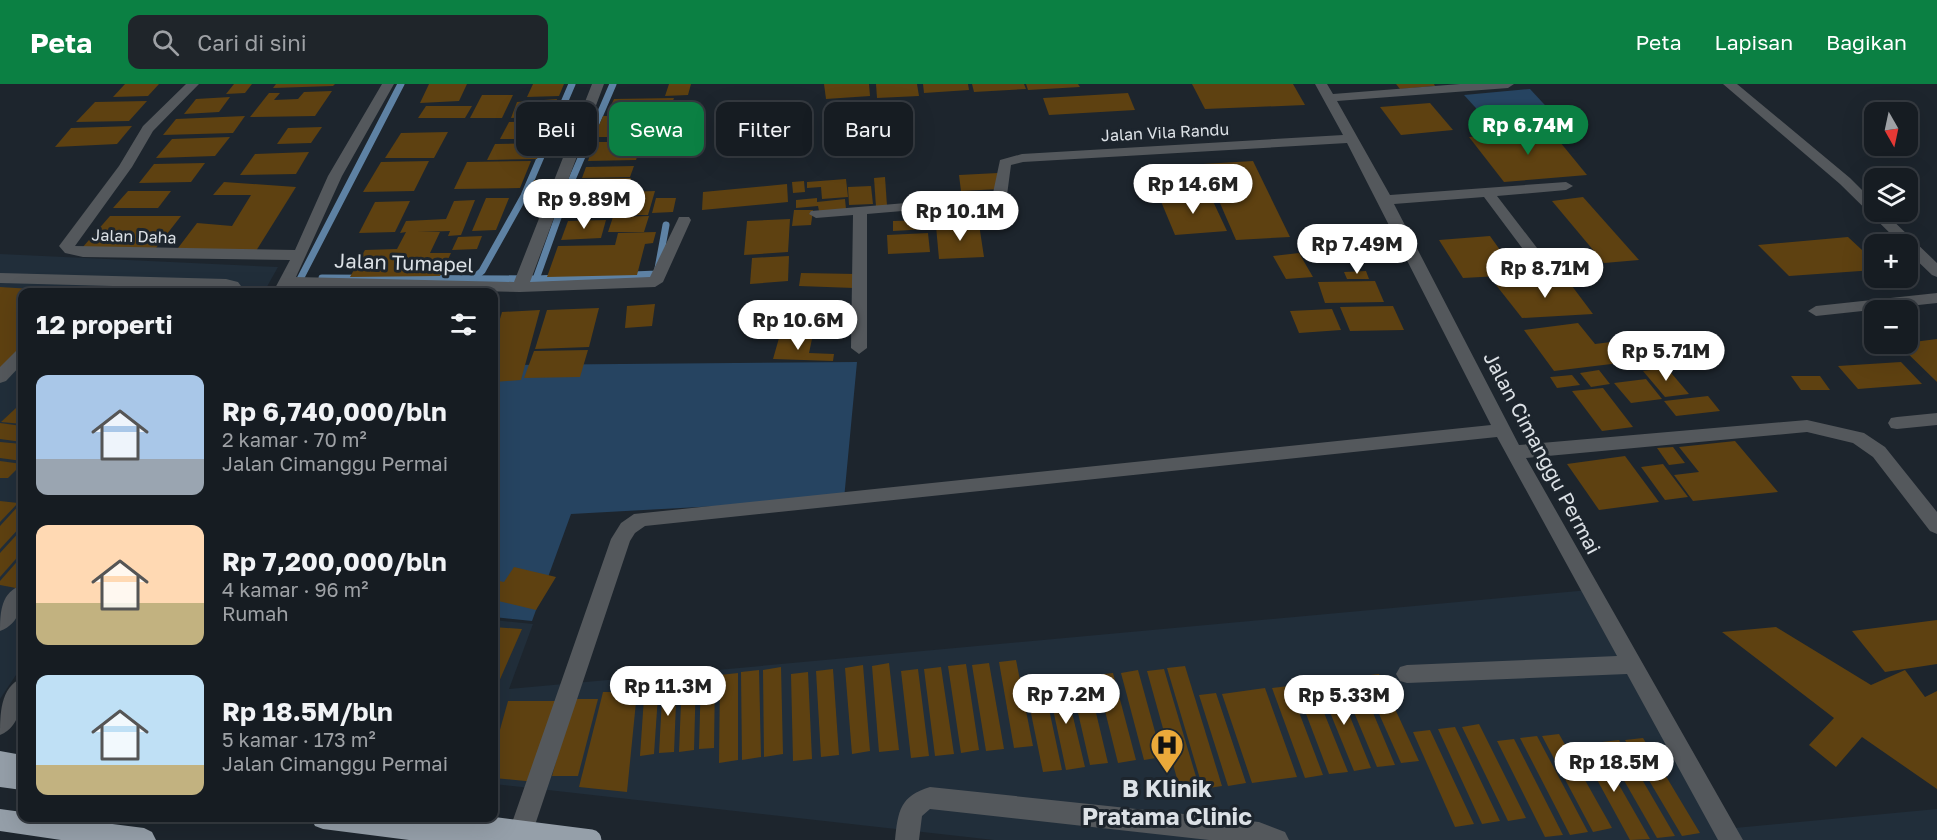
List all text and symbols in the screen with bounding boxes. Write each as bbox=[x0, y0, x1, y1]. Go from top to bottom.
search box bbox=[128, 15, 548, 69]
text: Peta bbox=[30, 26, 92, 59]
icon: search bbox=[149, 26, 182, 59]
text: Cari di sini bbox=[197, 29, 307, 56]
text: Peta bbox=[1636, 29, 1682, 55]
text: Lapisan bbox=[1715, 29, 1793, 55]
text: Bagikan bbox=[1826, 29, 1907, 55]
chip: Beli bbox=[516, 102, 597, 156]
chip: Sewa bbox=[609, 102, 704, 156]
chip: Filter bbox=[716, 102, 812, 156]
chip: Baru bbox=[824, 102, 913, 156]
north arrow bbox=[1864, 102, 1918, 156]
map controls bbox=[1864, 102, 1918, 354]
pin: Rp 6.74M bbox=[1466, 105, 1590, 156]
text: Rp 6.74M bbox=[1482, 112, 1574, 136]
street label: Jalan Vila Randu bbox=[1100, 119, 1230, 145]
pin: Rp 14.6M bbox=[1131, 164, 1255, 215]
button: layers bbox=[1864, 168, 1918, 222]
text: Rp 14.6M bbox=[1148, 171, 1238, 195]
pin: Rp 9.89M bbox=[522, 179, 646, 230]
text: Rp 9.89M bbox=[537, 186, 631, 210]
pin: Rp 10.1M bbox=[898, 191, 1022, 242]
text: Rp 10.1M bbox=[916, 198, 1005, 222]
pin: Rp 7.49M bbox=[1295, 224, 1419, 275]
street label: Jalan Daha bbox=[91, 225, 177, 247]
text: Rp 7.49M bbox=[1311, 231, 1403, 255]
button: + bbox=[1864, 234, 1918, 288]
street label: Jalan Tumapel bbox=[334, 248, 474, 276]
pin: Rp 8.71M bbox=[1483, 248, 1607, 299]
text: Rp 8.71M bbox=[1500, 255, 1590, 279]
pin: Rp 10.6M bbox=[736, 300, 860, 351]
button: − bbox=[1864, 300, 1918, 354]
text: Rp 10.6M bbox=[752, 307, 844, 331]
icon: filters bbox=[447, 308, 480, 341]
text: 12 properti bbox=[36, 309, 173, 340]
pin: Rp 5.71M bbox=[1604, 331, 1728, 382]
text: Rp 5.71M bbox=[1622, 338, 1710, 362]
street label: Jalan Cimanggu Permai bbox=[1479, 347, 1607, 558]
text: Rp 6,740,000/bln bbox=[222, 396, 447, 427]
icon: home bbox=[84, 399, 156, 471]
text: 2 kamar · 70 m² bbox=[222, 427, 367, 451]
text: Jalan Cimanggu Permai bbox=[222, 451, 448, 475]
text: Rp 7,200,000/bln bbox=[222, 546, 447, 577]
icon: home bbox=[84, 549, 156, 621]
text: 4 kamar · 96 m² bbox=[222, 577, 369, 601]
text: Rumah bbox=[222, 601, 289, 625]
pin: Rp 11.3M bbox=[606, 666, 730, 717]
text: Rp 11.3M bbox=[624, 673, 712, 697]
pin: Rp 7.2M bbox=[1011, 674, 1121, 725]
pin: Rp 5.33M bbox=[1282, 675, 1406, 726]
text: Rp 7.2M bbox=[1027, 681, 1105, 705]
text: Rp 5.33M bbox=[1298, 682, 1390, 706]
text: Rp 18.5M/bln bbox=[222, 696, 393, 727]
icon: home bbox=[84, 699, 156, 771]
text: 5 kamar · 173 m² bbox=[222, 727, 376, 751]
hospital icon: B Klinik Pratama Clinic bbox=[1149, 727, 1185, 774]
pin: Rp 18.5M bbox=[1552, 742, 1676, 793]
text: Rp 18.5M bbox=[1569, 749, 1659, 773]
text: Jalan Cimanggu Permai bbox=[222, 751, 448, 775]
place label: B Klinik Pratama Clinic bbox=[1082, 773, 1252, 830]

